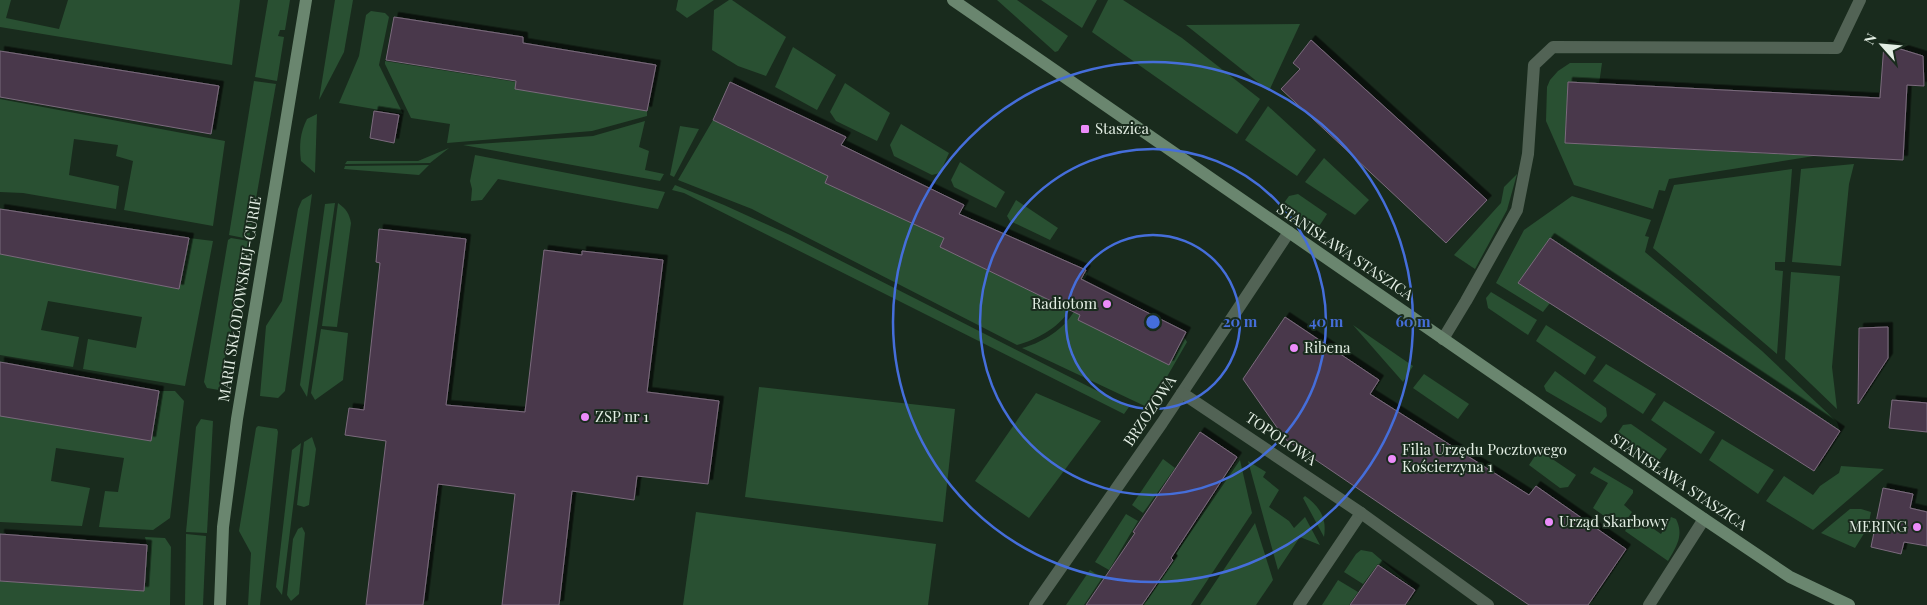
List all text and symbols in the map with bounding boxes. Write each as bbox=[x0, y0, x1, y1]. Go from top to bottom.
north arrow bbox=[1857, 20, 1907, 70]
text: N bbox=[1859, 30, 1881, 48]
place label: Staszica bbox=[1095, 118, 1149, 138]
marker: Staszica bbox=[1079, 123, 1091, 135]
street label: MARII SKŁODOWSKIEJ-CURIE bbox=[213, 195, 265, 403]
street label: STANISŁAWA STASZICA bbox=[1273, 198, 1418, 305]
place label: Radiotom bbox=[1032, 293, 1098, 313]
marker: Radiotom bbox=[1101, 298, 1113, 310]
text: 20 m bbox=[1223, 311, 1258, 331]
text: 40 m bbox=[1309, 311, 1344, 331]
text: 60 m bbox=[1395, 311, 1431, 331]
centre of rings bbox=[1144, 313, 1162, 331]
place label: Ribena bbox=[1304, 337, 1351, 357]
marker: Ribena bbox=[1288, 342, 1300, 354]
street label: BRZOZOWA bbox=[1118, 371, 1180, 450]
place label: ZSP nr 1 bbox=[595, 406, 649, 426]
street label: TOPOLOWA bbox=[1242, 407, 1322, 470]
marker: ZSP nr 1 bbox=[579, 411, 591, 423]
street label: STANISŁAWA STASZICA bbox=[1607, 428, 1752, 535]
place label: Filia Urzędu Pocztowego Kościerzyna 1 bbox=[1402, 439, 1567, 476]
marker: Filia Urzędu Pocztowego Kościerzyna 1 bbox=[1386, 453, 1398, 465]
place label: Urząd Skarbowy bbox=[1559, 511, 1669, 531]
marker: Urząd Skarbowy bbox=[1543, 516, 1555, 528]
place label: MERING bbox=[1849, 516, 1907, 536]
marker: MERING bbox=[1911, 521, 1923, 533]

